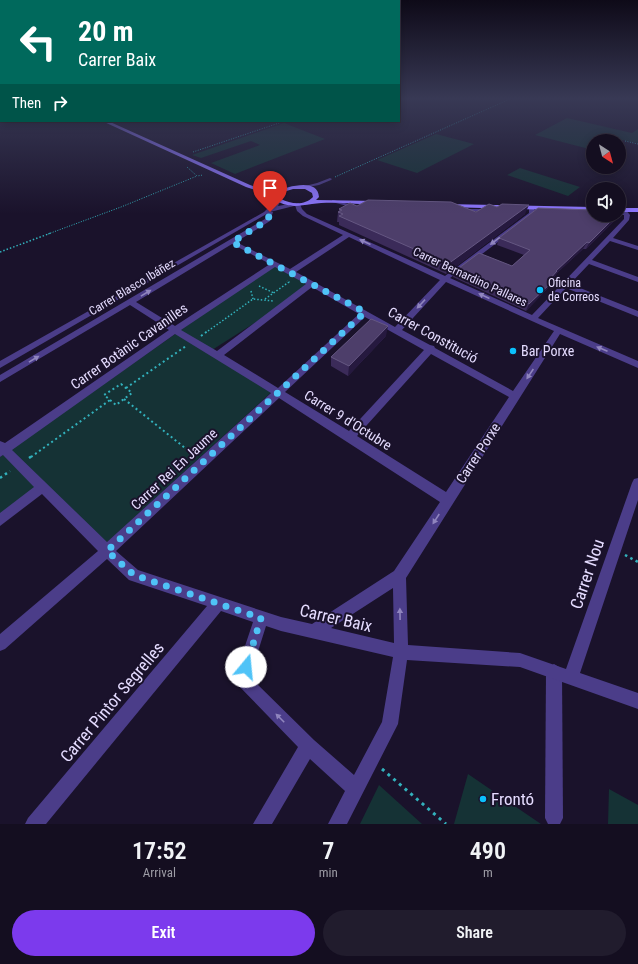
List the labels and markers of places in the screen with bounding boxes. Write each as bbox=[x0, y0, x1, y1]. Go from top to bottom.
pin bbox=[253, 171, 287, 212]
place label: Oficina de Correos bbox=[548, 276, 599, 304]
marker: Oficina de Correos bbox=[535, 285, 545, 295]
place label: Bar Porxe bbox=[521, 343, 575, 359]
marker: Bar Porxe bbox=[508, 346, 518, 356]
place label: Frontó bbox=[491, 789, 534, 809]
marker: Frontó bbox=[478, 794, 488, 804]

